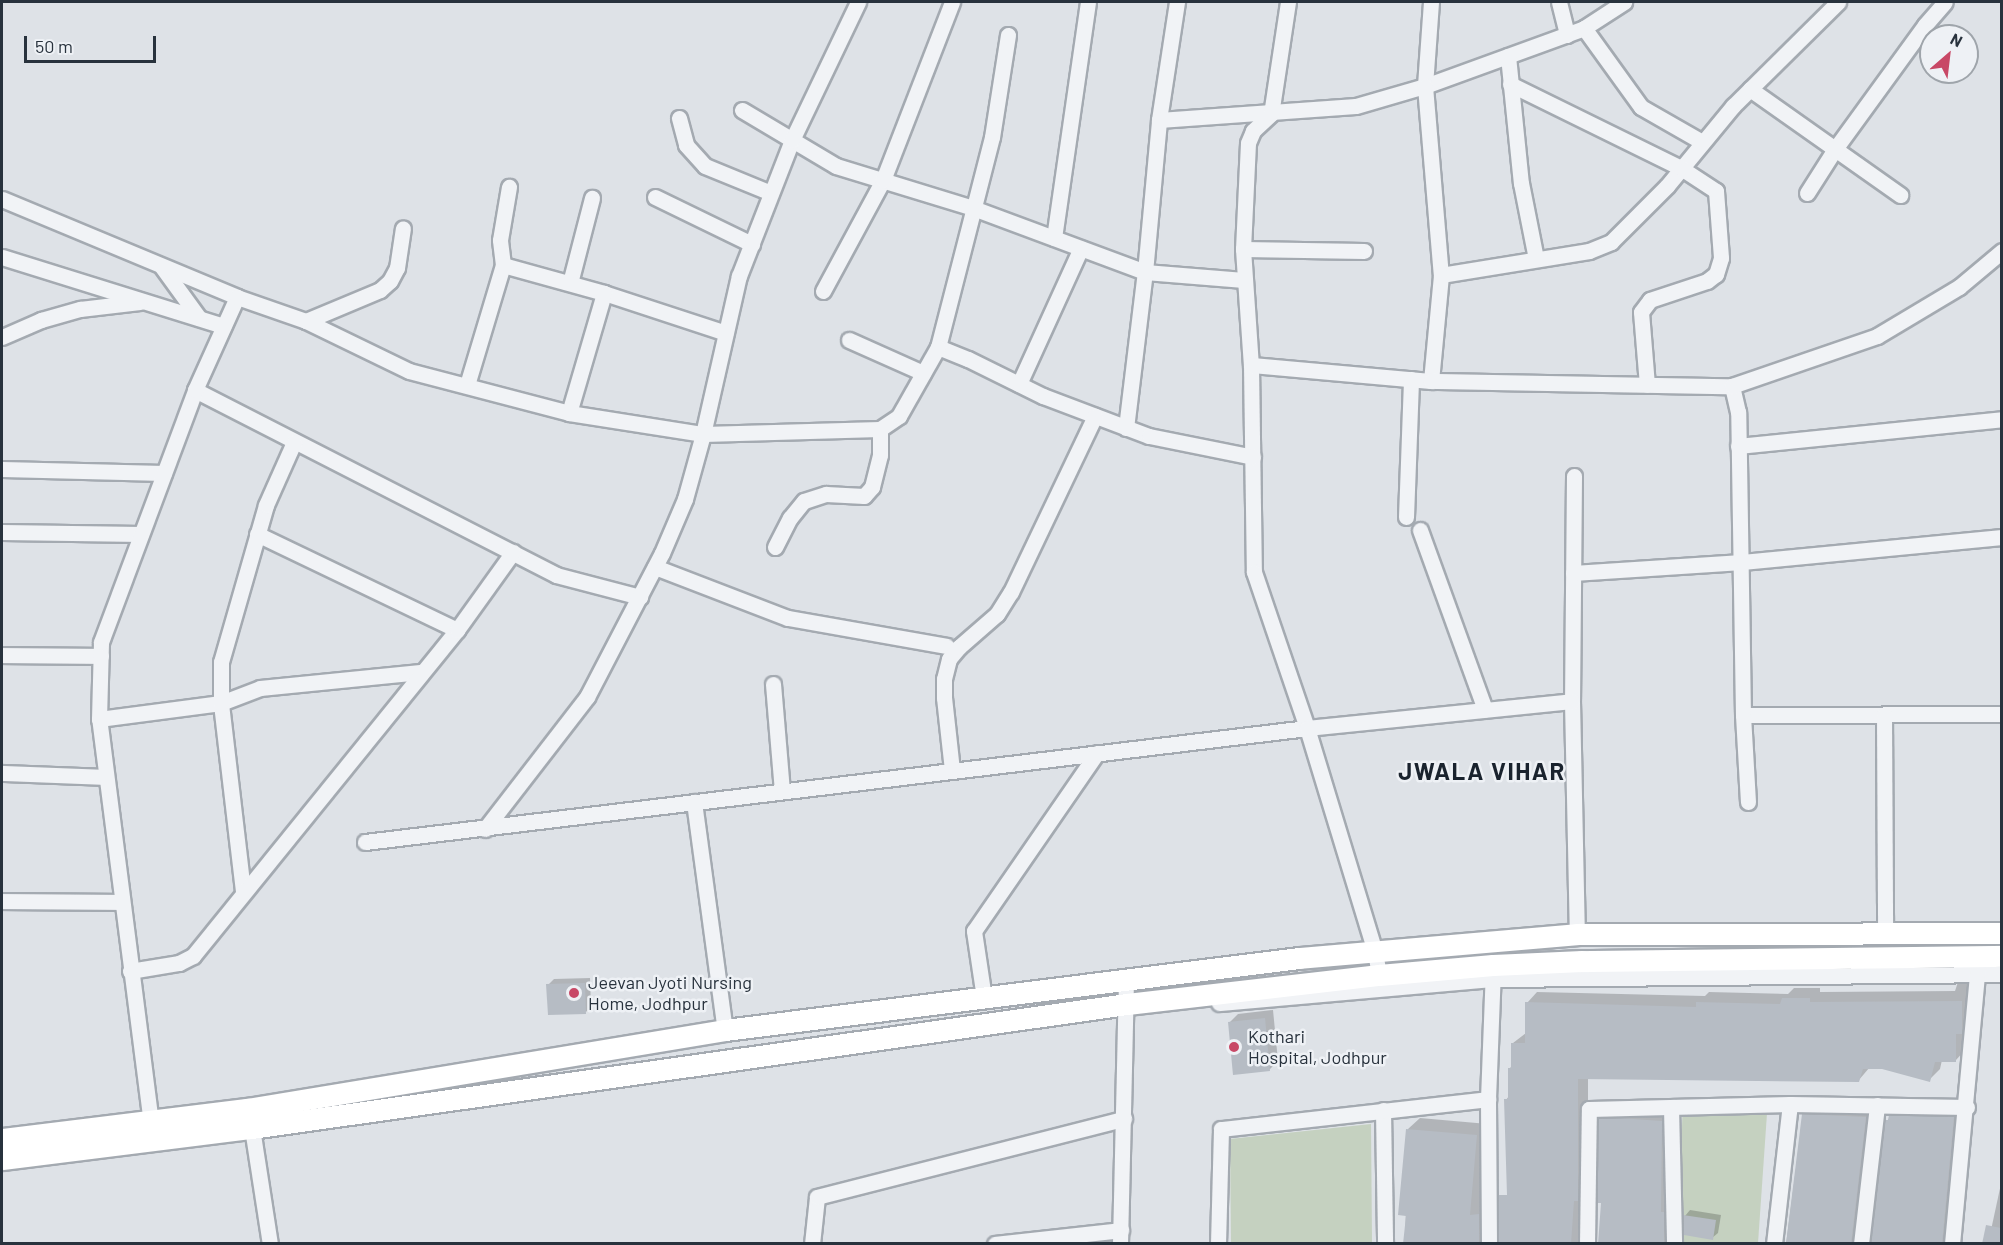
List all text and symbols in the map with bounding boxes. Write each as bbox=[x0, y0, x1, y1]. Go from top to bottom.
scale bar bbox=[27, 24, 159, 62]
north arrow bbox=[1919, 24, 1979, 84]
text: N bbox=[1948, 29, 1966, 50]
text: 50 m bbox=[35, 35, 73, 57]
district label: JWALA VIHAR bbox=[1398, 757, 1566, 785]
place label: Jeevan Jyoti Nursing Home, Jodhpur bbox=[588, 972, 752, 1014]
marker: Jeevan Jyoti Nursing Home, Jodhpur bbox=[565, 984, 583, 1002]
place label: Kothari Hospital, Jodhpur bbox=[1248, 1026, 1387, 1068]
marker: Kothari Hospital, Jodhpur bbox=[1225, 1038, 1243, 1056]

